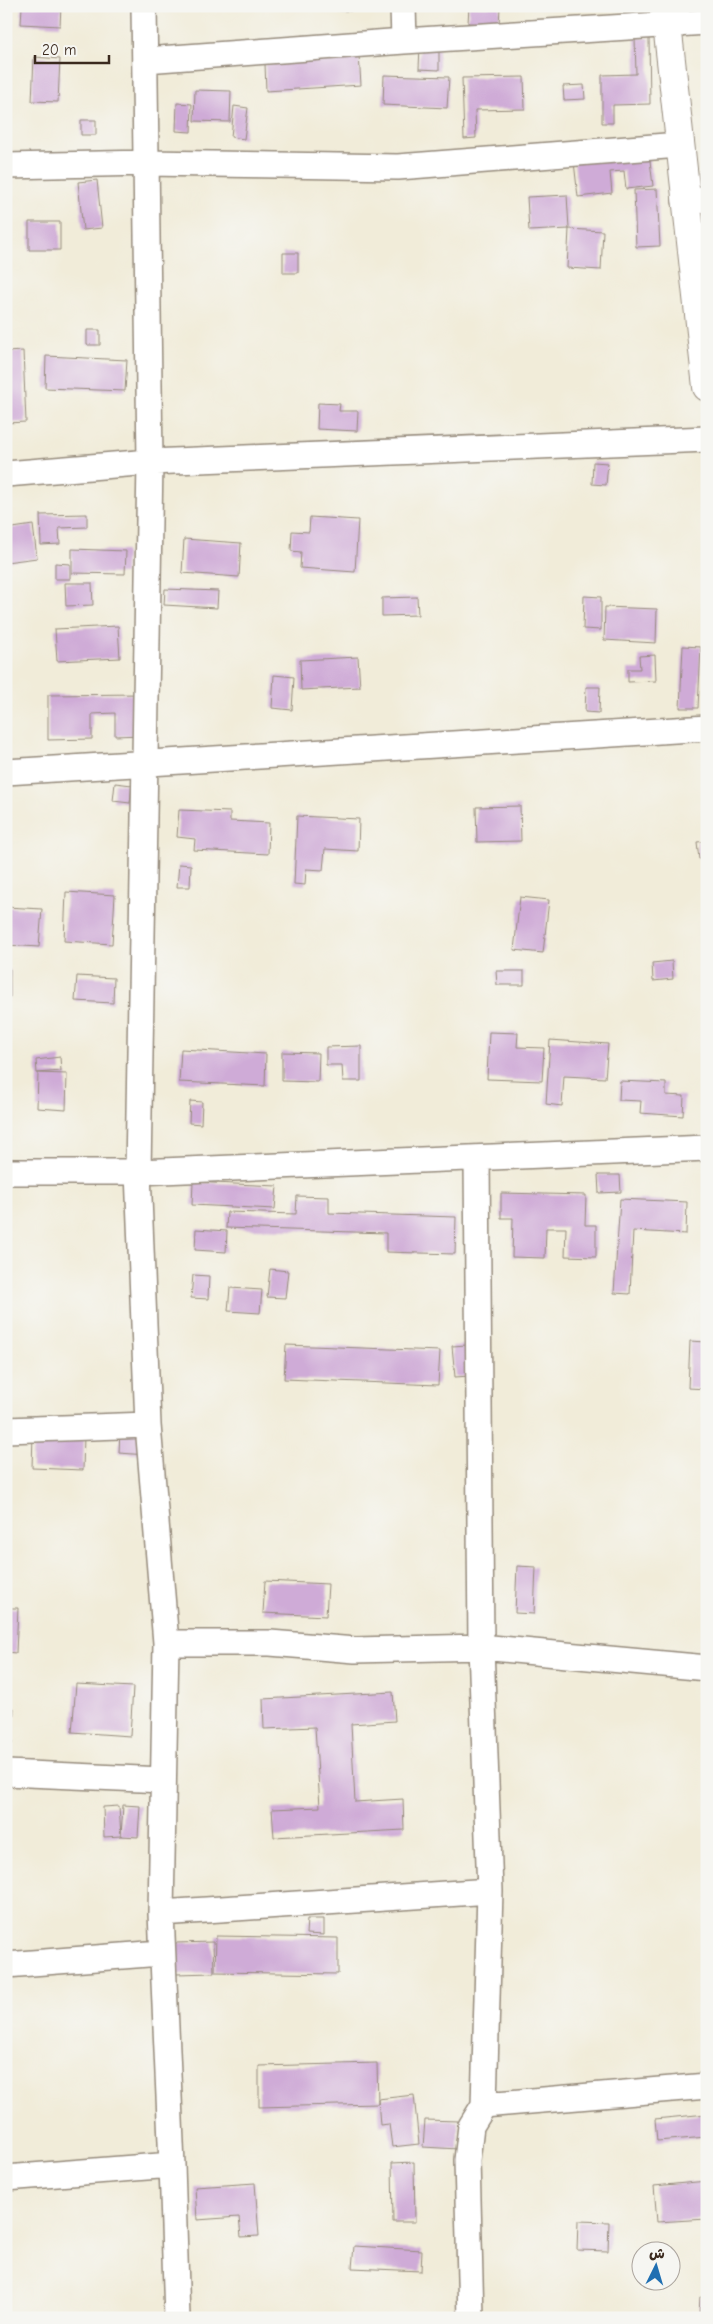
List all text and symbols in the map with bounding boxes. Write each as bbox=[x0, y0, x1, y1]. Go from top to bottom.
scale bar bbox=[35, 32, 109, 64]
text: 20 m bbox=[42, 41, 76, 59]
north arrow bbox=[630, 2242, 680, 2292]
text: ش bbox=[649, 2244, 666, 2263]

